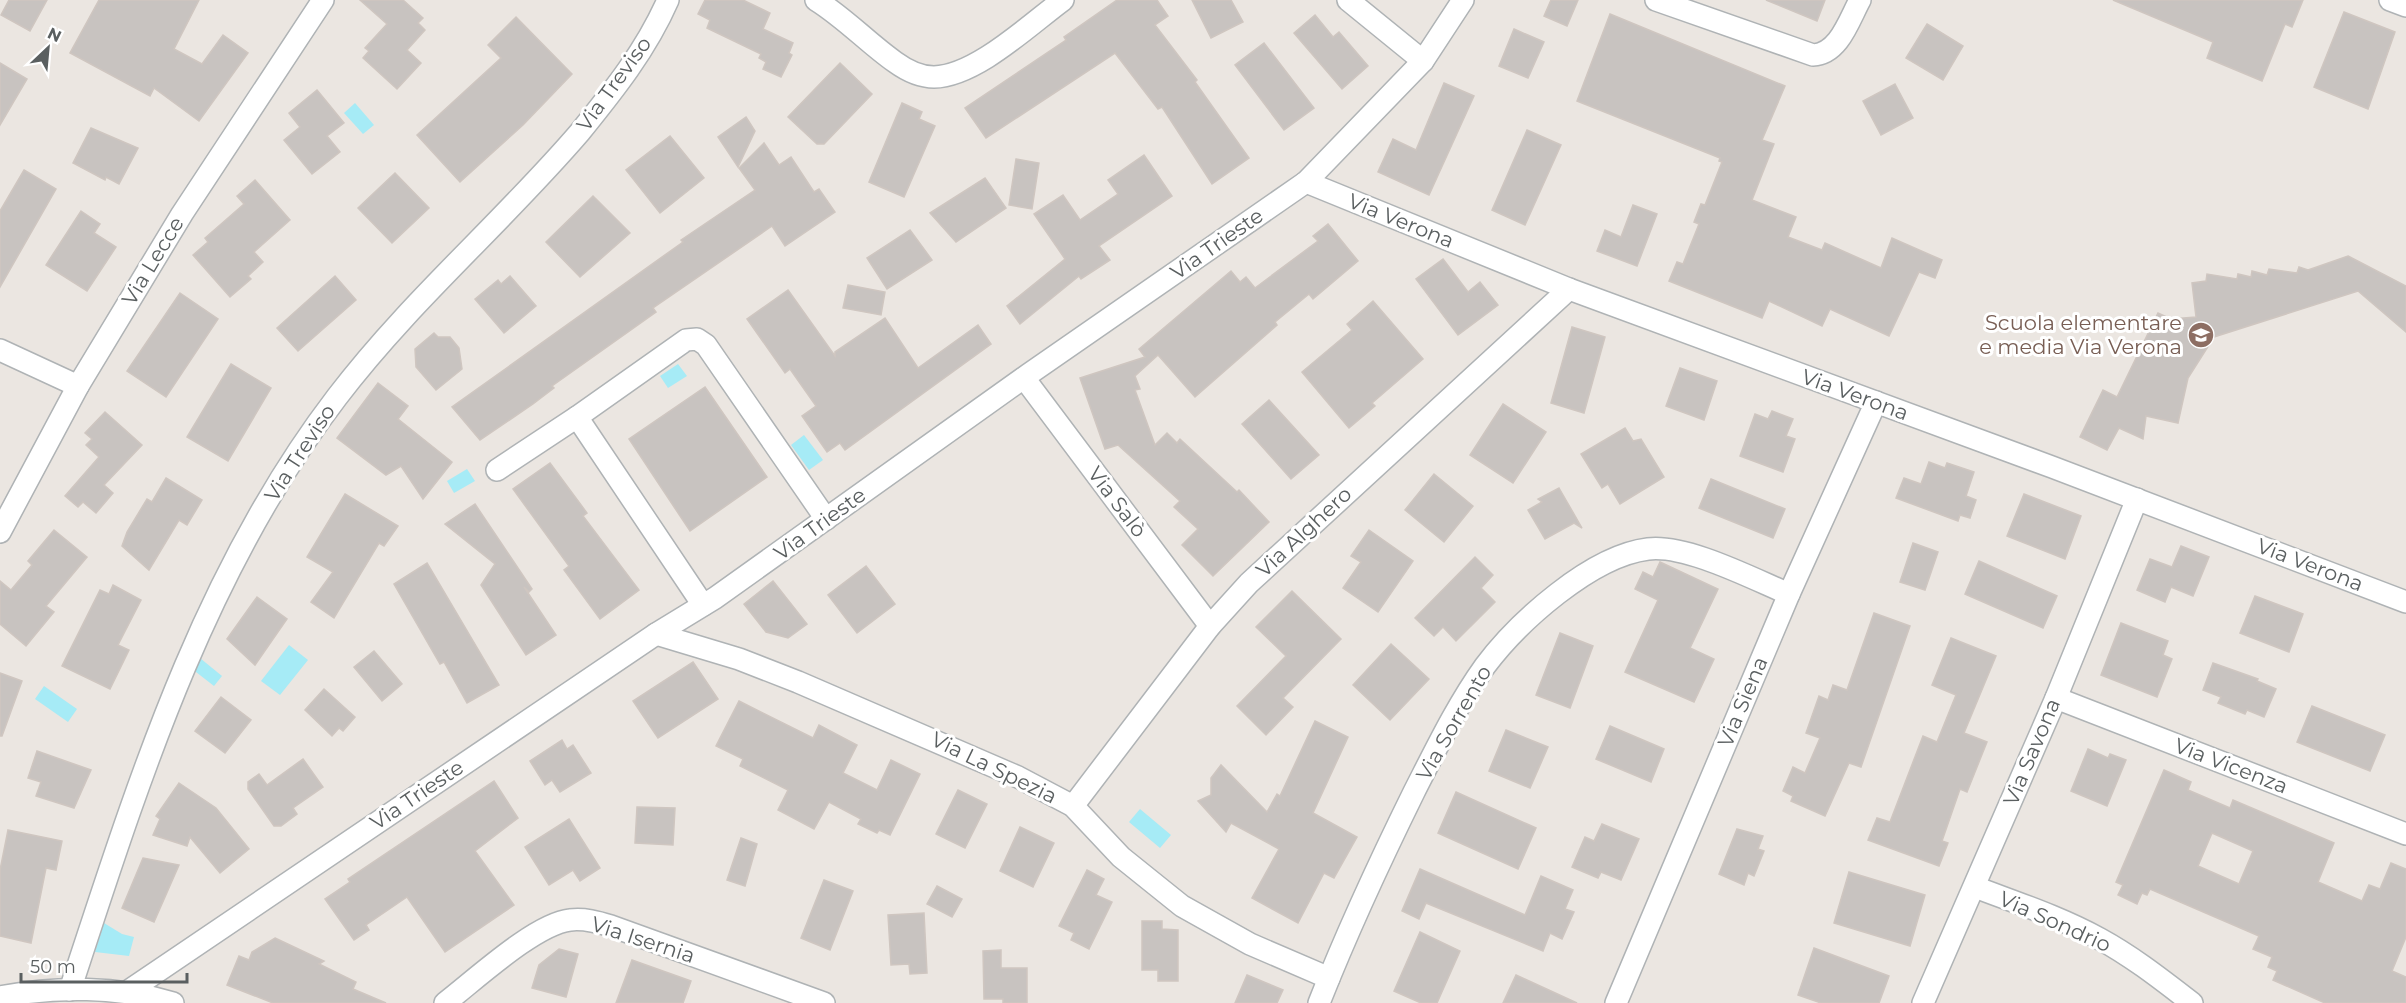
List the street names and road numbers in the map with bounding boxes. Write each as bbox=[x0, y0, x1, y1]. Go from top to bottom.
street label: Via Treviso bbox=[571, 32, 656, 136]
street label: Via Verona bbox=[1345, 188, 1458, 253]
street label: Via Trieste bbox=[1166, 203, 1268, 285]
street label: Via Lecce bbox=[116, 212, 189, 309]
street label: Via Verona bbox=[1798, 364, 1912, 425]
street label: Via Treviso bbox=[259, 400, 340, 506]
street label: Via Salò bbox=[1083, 461, 1152, 542]
street label: Via Alghero bbox=[1251, 481, 1356, 582]
street label: Via Trieste bbox=[769, 482, 870, 565]
street label: Via Verona bbox=[2253, 533, 2367, 596]
street label: Via Siena bbox=[1712, 653, 1773, 751]
street label: Via Sorrento bbox=[1411, 661, 1497, 785]
street label: Via Savona bbox=[1998, 695, 2065, 809]
street label: Via La Spezia bbox=[927, 726, 1061, 809]
street label: Via Vicenza bbox=[2171, 732, 2291, 799]
street label: Via Trieste bbox=[365, 754, 468, 835]
street label: Via Sondrio bbox=[1996, 886, 2115, 957]
street label: Via Isernia bbox=[588, 911, 698, 968]

